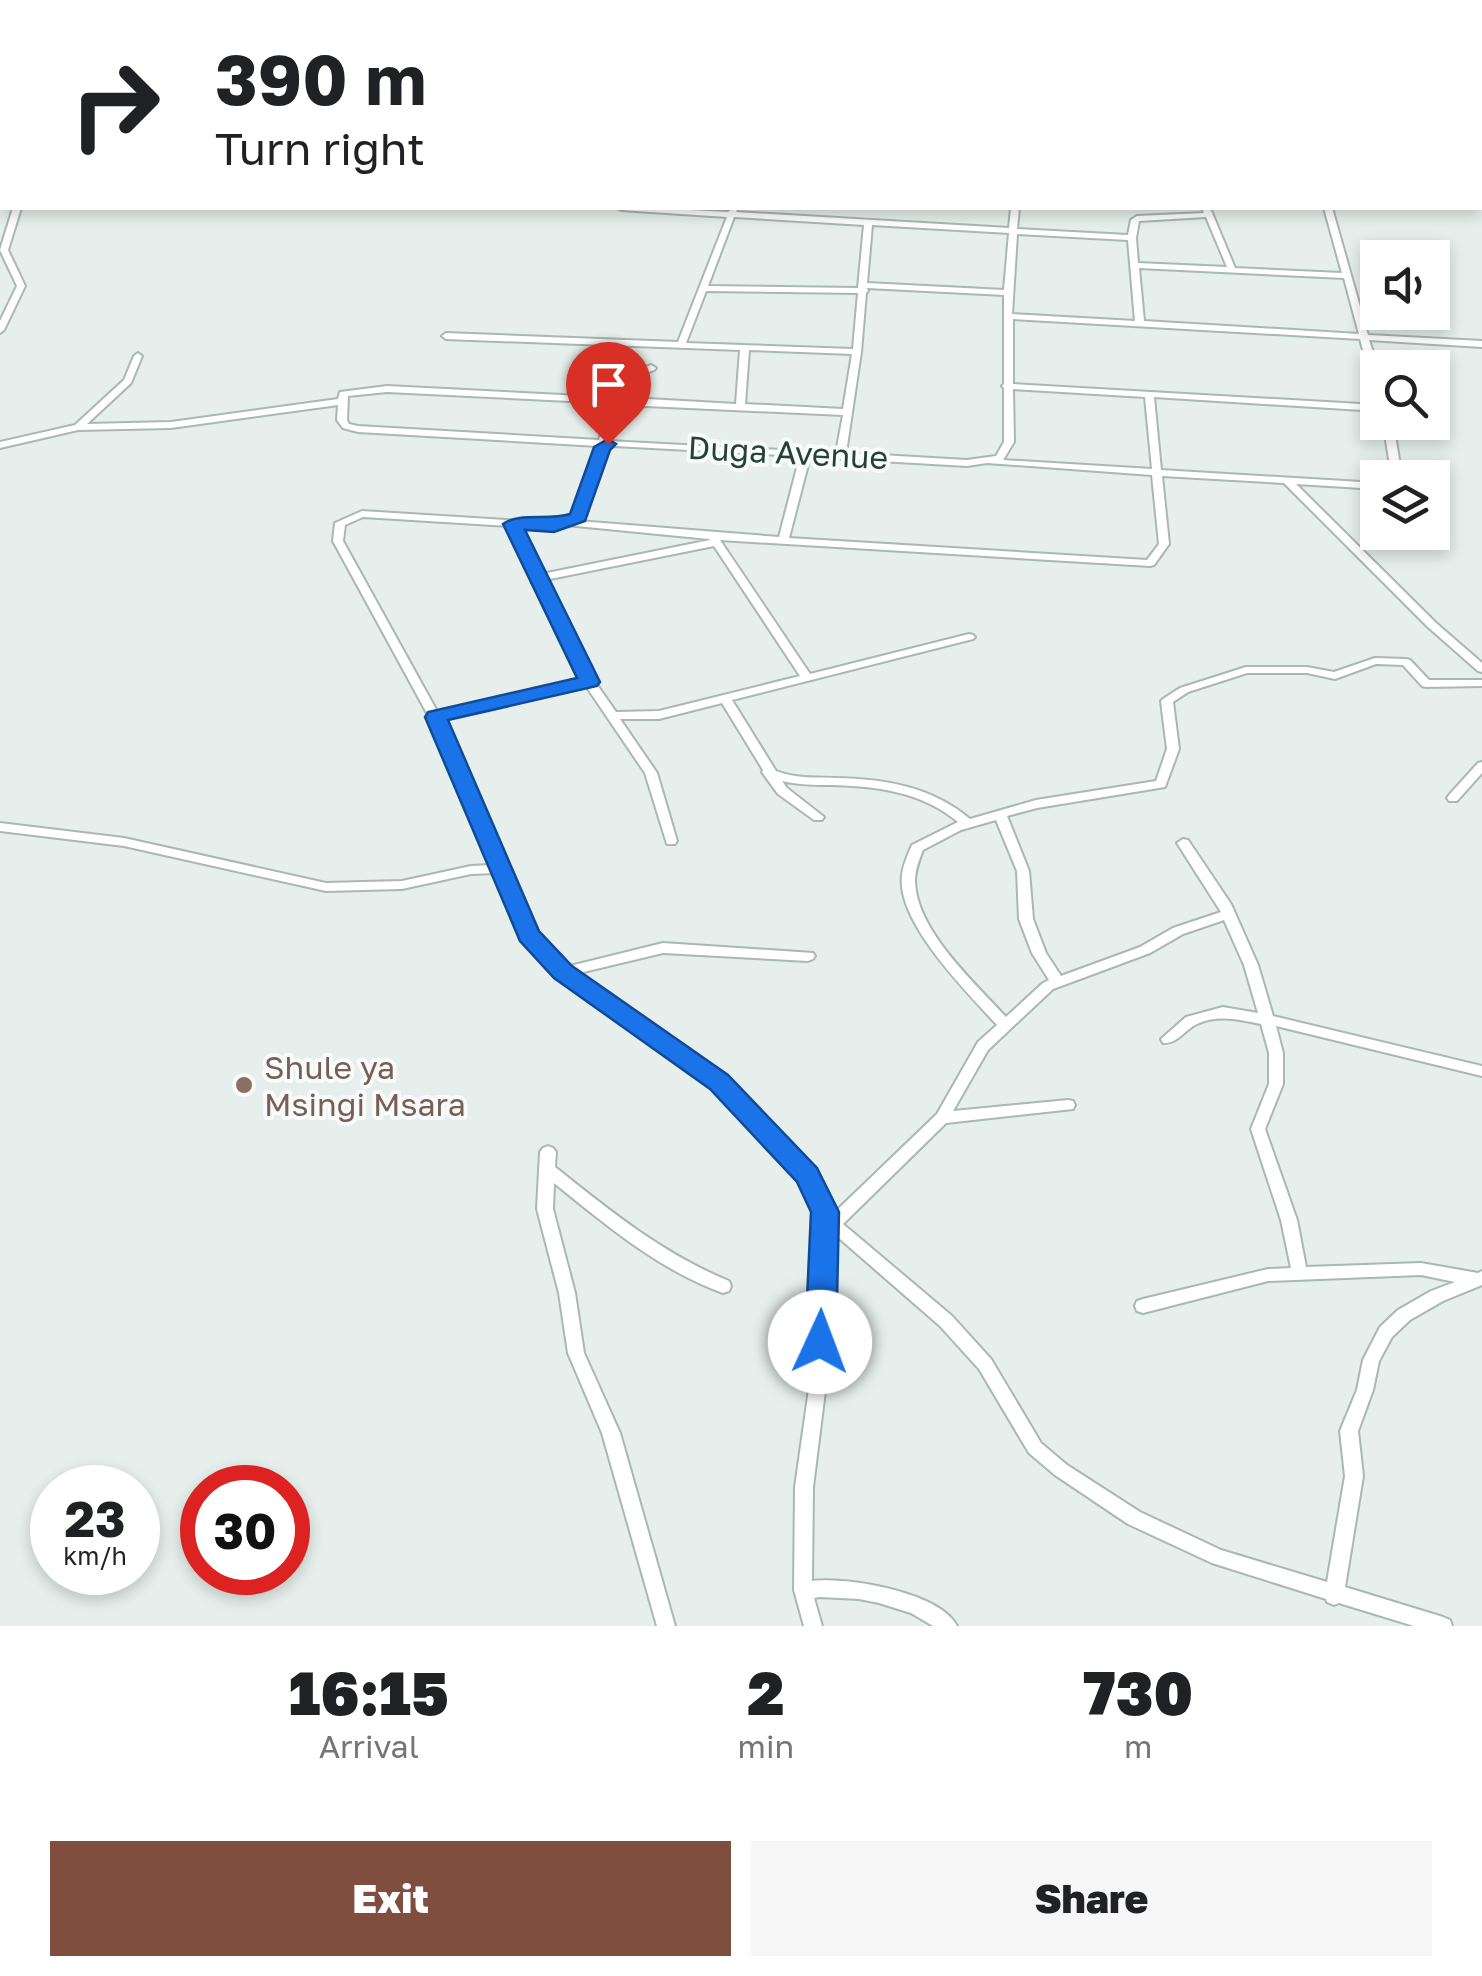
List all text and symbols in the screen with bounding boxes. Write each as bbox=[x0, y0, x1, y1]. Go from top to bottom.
text: 390 m bbox=[215, 36, 426, 120]
icon: right bbox=[50, 40, 180, 170]
text: Turn right bbox=[215, 121, 425, 175]
map controls bbox=[1360, 240, 1450, 550]
button: sound bbox=[1360, 240, 1450, 330]
pin bbox=[566, 342, 651, 445]
button: search bbox=[1360, 350, 1450, 440]
icon: arrive bbox=[581, 357, 636, 412]
street label: Duga Avenue bbox=[687, 428, 889, 476]
button: layers bbox=[1360, 460, 1450, 550]
place label: Shule ya Msingi Msara bbox=[264, 1048, 466, 1123]
marker: Shule ya Msingi Msara bbox=[233, 1074, 255, 1096]
position arrow bbox=[768, 1290, 872, 1394]
speed limit sign: 30 bbox=[180, 1465, 310, 1595]
text: 23 bbox=[64, 1488, 125, 1548]
text: km/h bbox=[63, 1540, 127, 1571]
text: 16:15 bbox=[289, 1656, 449, 1728]
text: 2 bbox=[747, 1656, 784, 1728]
text: 730 bbox=[1083, 1656, 1193, 1728]
text: Arrival bbox=[319, 1727, 419, 1765]
text: min bbox=[738, 1727, 794, 1765]
text: m bbox=[1124, 1727, 1152, 1765]
button: Exit bbox=[50, 1841, 731, 1956]
button: Share bbox=[751, 1841, 1432, 1956]

